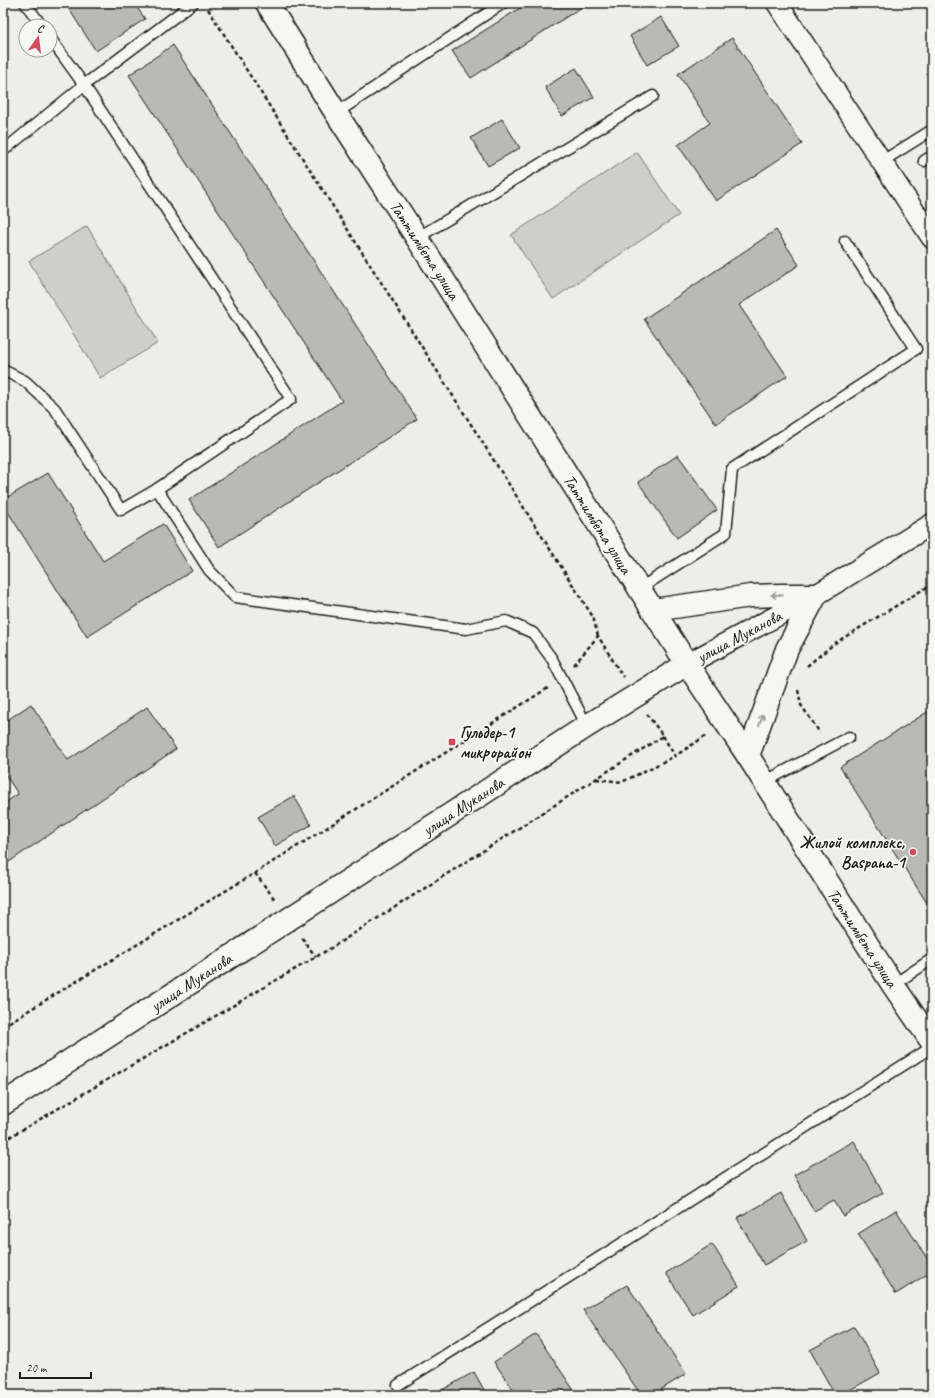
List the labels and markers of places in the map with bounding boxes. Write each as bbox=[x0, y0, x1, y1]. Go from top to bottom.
place label: Гульдер-1 микрорайон bbox=[460, 722, 532, 763]
marker: Гульдер-1 микрорайон bbox=[447, 737, 457, 747]
place label: Жилой комплекс, Baspana-1 bbox=[800, 832, 907, 873]
marker: Жилой комплекс, Baspana-1 bbox=[908, 847, 918, 857]

